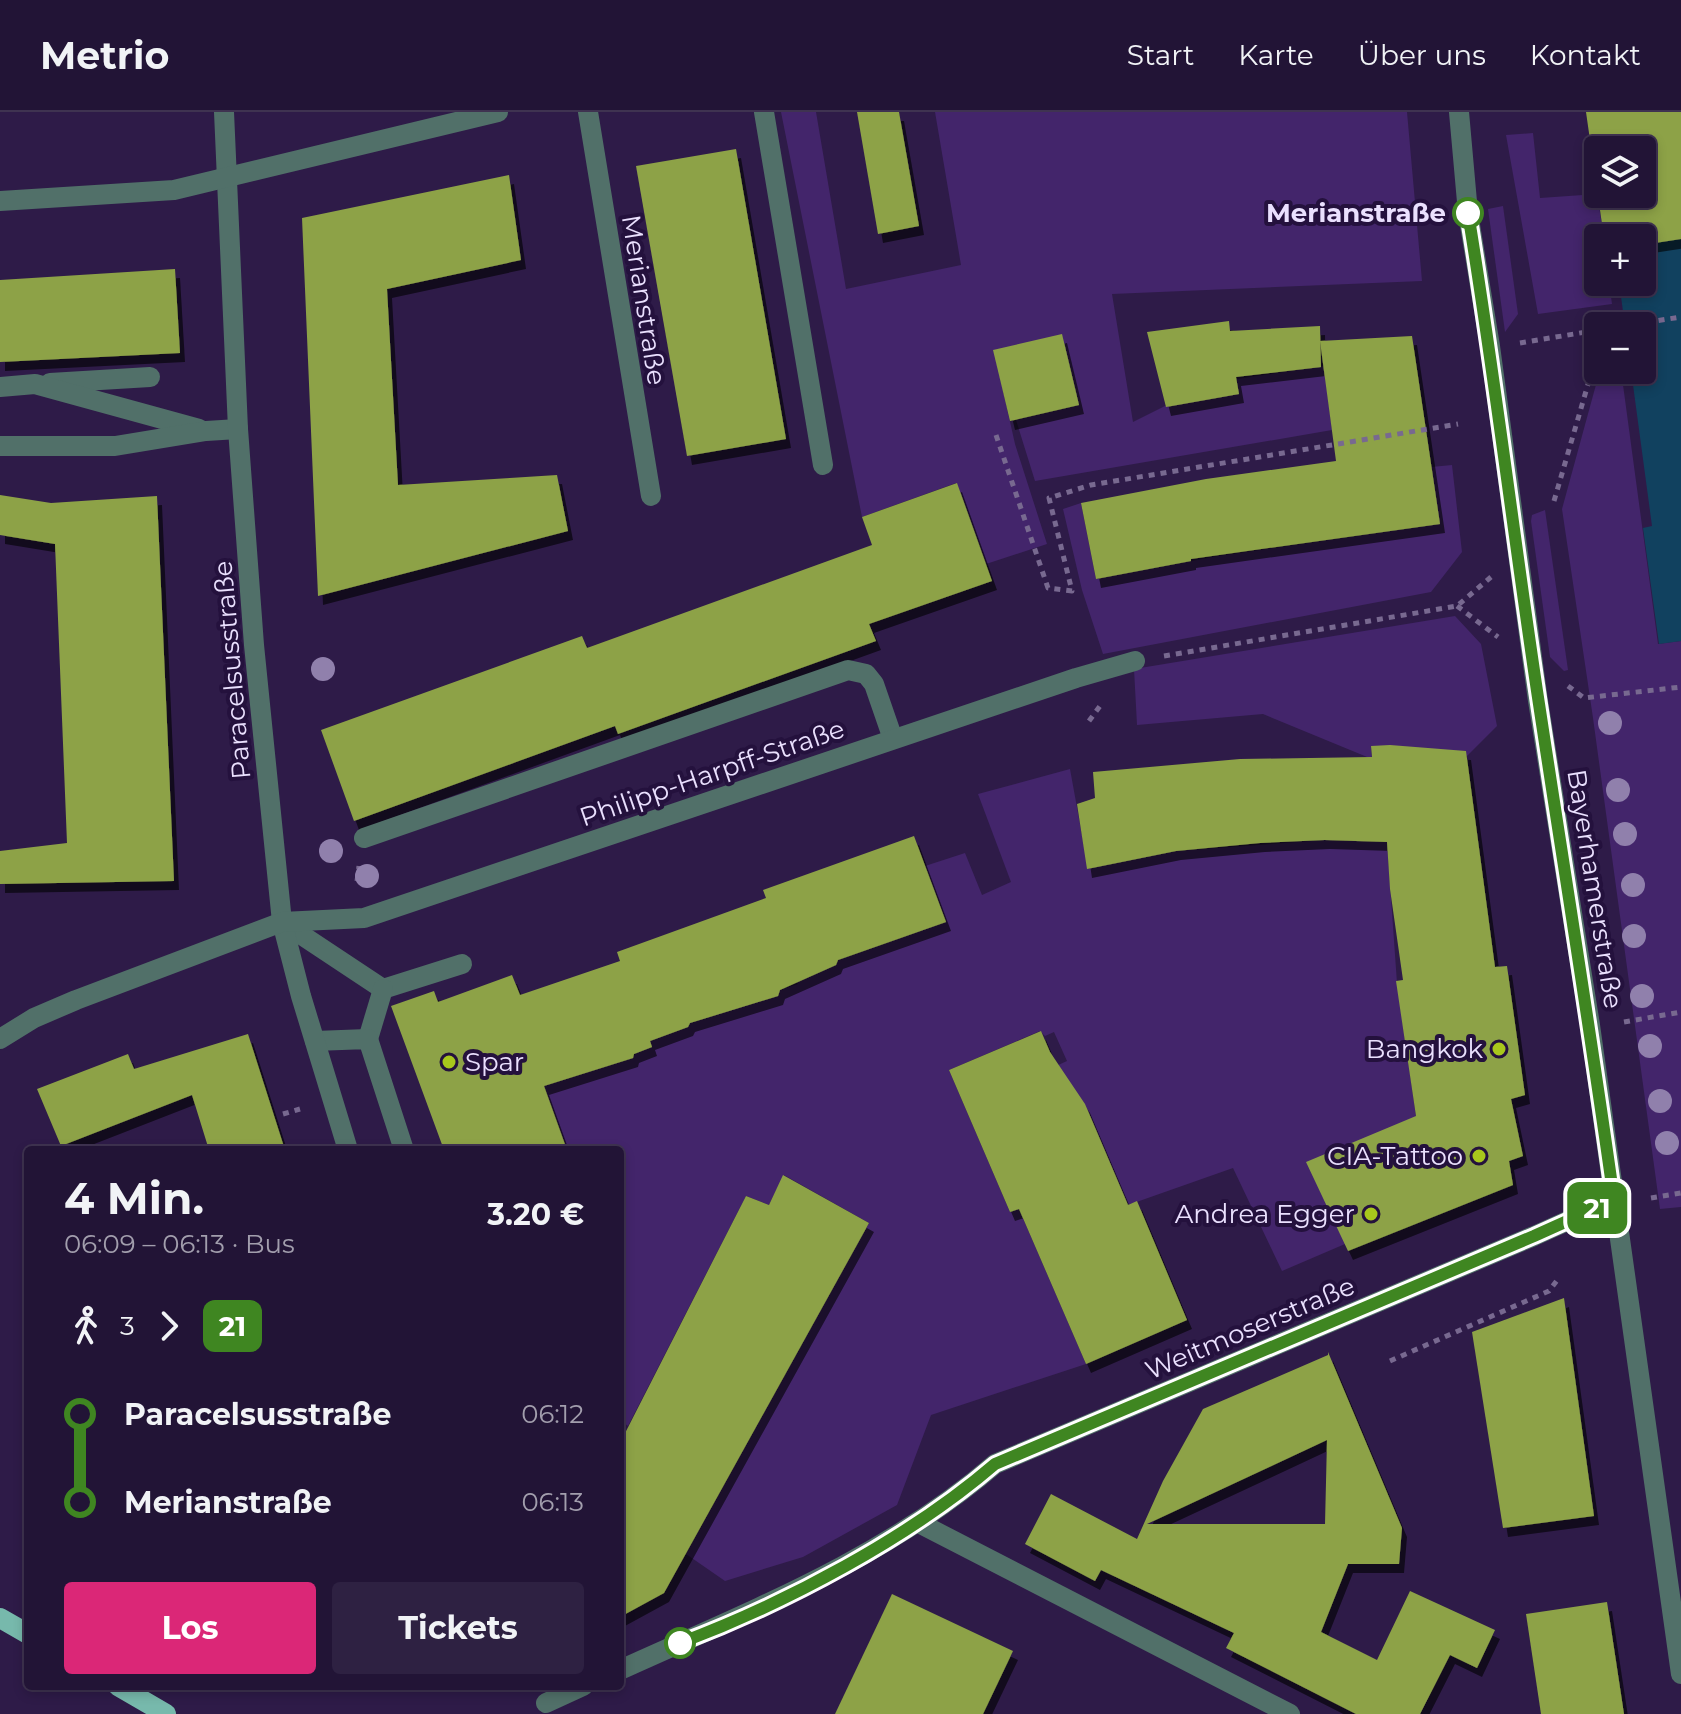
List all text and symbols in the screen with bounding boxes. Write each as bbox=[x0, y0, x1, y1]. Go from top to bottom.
text: Metrio bbox=[40, 32, 169, 79]
text: Start bbox=[1127, 38, 1194, 72]
text: Karte bbox=[1238, 38, 1314, 72]
text: Über uns bbox=[1358, 38, 1486, 72]
text: Kontakt bbox=[1530, 38, 1641, 72]
map controls bbox=[1584, 136, 1656, 384]
button: layers bbox=[1584, 136, 1656, 208]
place label: Merianstraße bbox=[1266, 197, 1446, 229]
marker: Merianstraße bbox=[1453, 198, 1483, 228]
street label: Merianstraße bbox=[615, 213, 673, 387]
button: + bbox=[1584, 224, 1656, 296]
button: − bbox=[1584, 312, 1656, 384]
street label: Paracelsusstraße bbox=[207, 559, 257, 781]
street label: Philipp-Harpff-Straße bbox=[575, 713, 849, 833]
street label: Bayerhamerstraße bbox=[1560, 767, 1630, 1011]
place label: Bangkok bbox=[1366, 1033, 1483, 1065]
marker: Bangkok bbox=[1490, 1040, 1508, 1058]
place label: Spar bbox=[465, 1046, 524, 1078]
marker: Spar bbox=[440, 1053, 458, 1071]
place label: CIA-Tattoo bbox=[1327, 1140, 1463, 1172]
marker: CIA-Tattoo bbox=[1470, 1147, 1488, 1165]
text: 4 Min. bbox=[64, 1171, 204, 1225]
line badge: 21 bbox=[1561, 1182, 1633, 1234]
text: 21 bbox=[1583, 1191, 1611, 1225]
text: 3.20 € bbox=[487, 1196, 584, 1233]
place label: Andrea Egger bbox=[1175, 1198, 1355, 1230]
marker: Andrea Egger bbox=[1362, 1205, 1380, 1223]
text: 06:09 – 06:13 · Bus bbox=[64, 1228, 295, 1260]
street label: Weitmoserstraße bbox=[1141, 1269, 1359, 1387]
icon: walk bbox=[64, 1304, 108, 1348]
icon: forward bbox=[147, 1304, 191, 1348]
text: 21 bbox=[219, 1309, 246, 1343]
text: 3 bbox=[120, 1310, 135, 1342]
text: Paracelsusstraße bbox=[124, 1396, 391, 1433]
text: 06:12 bbox=[521, 1398, 584, 1430]
text: Merianstraße bbox=[124, 1484, 332, 1521]
text: 06:13 bbox=[521, 1486, 584, 1518]
button: Los bbox=[64, 1582, 316, 1674]
button: Tickets bbox=[332, 1582, 584, 1674]
unlabelled marker bbox=[665, 1628, 695, 1658]

